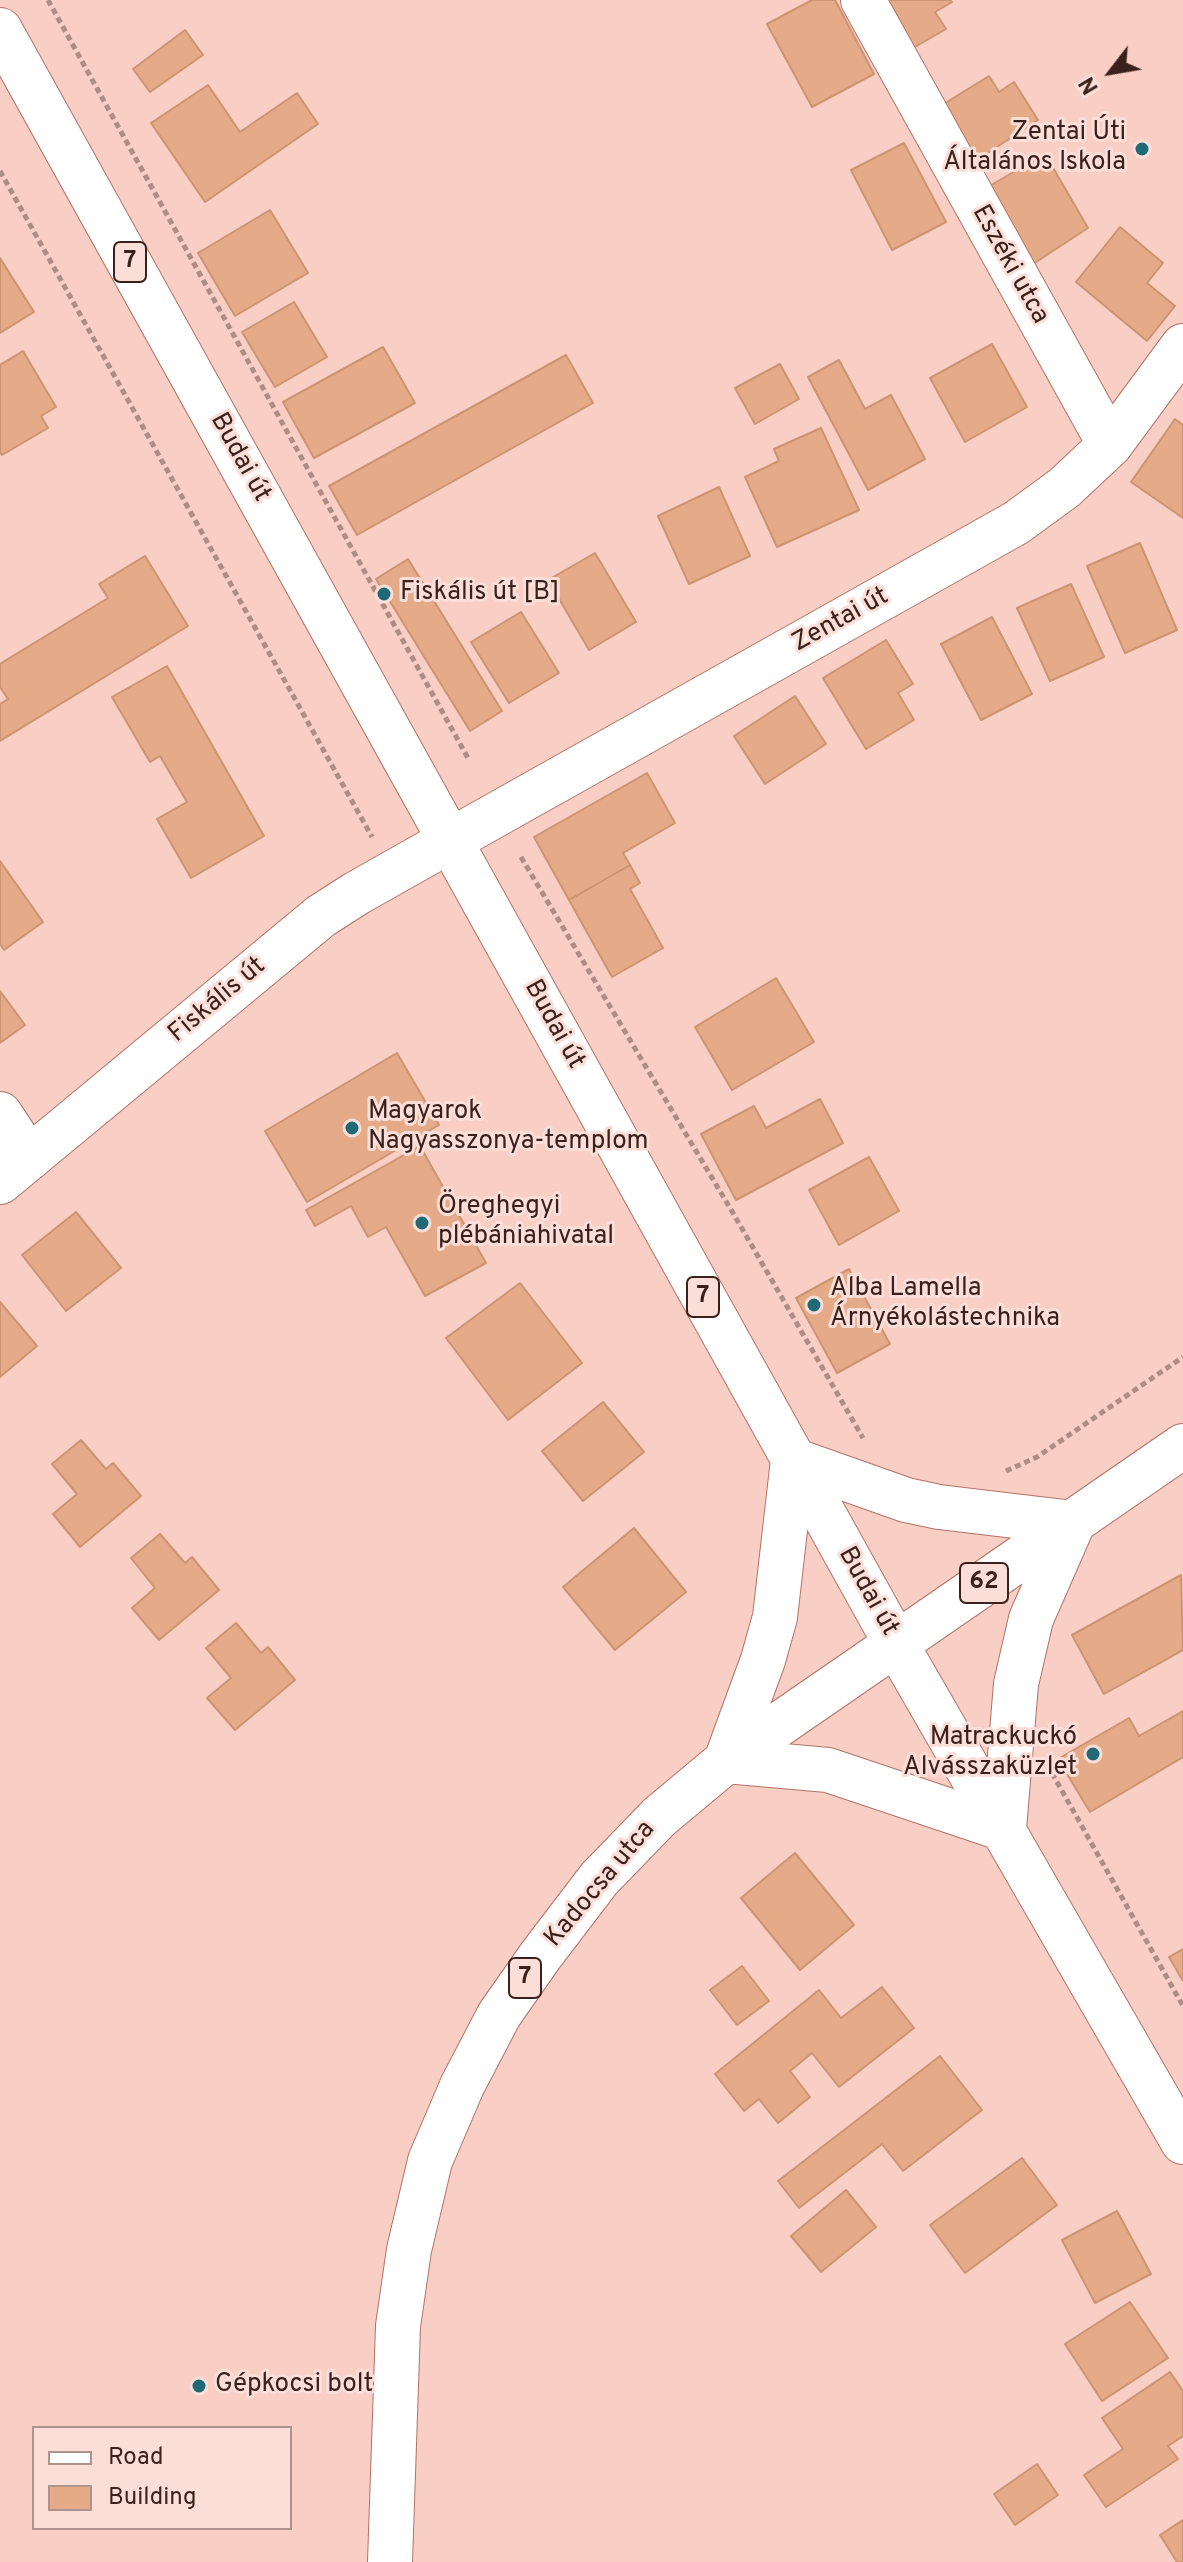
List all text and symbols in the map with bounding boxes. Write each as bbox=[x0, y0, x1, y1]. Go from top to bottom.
north arrow bbox=[1071, 32, 1151, 112]
text: N bbox=[1074, 71, 1106, 98]
place label: Zentai Úti Általános Iskola bbox=[943, 118, 1126, 180]
marker: Zentai Úti Általános Iskola bbox=[1133, 140, 1151, 158]
street label: Eszéki utca bbox=[964, 200, 1054, 330]
road number: 7 bbox=[114, 242, 146, 282]
street label: Budai út bbox=[202, 408, 276, 508]
place label: Fiskális út [B] bbox=[400, 578, 560, 610]
street label: Zentai út bbox=[787, 582, 895, 660]
marker: Fiskális út [B] bbox=[375, 585, 393, 603]
street label: Fiskális út bbox=[163, 951, 273, 1051]
street label: Budai út bbox=[516, 975, 590, 1075]
place label: Magyarok Nagyasszonya-templom bbox=[368, 1097, 649, 1158]
marker: Magyarok Nagyasszonya-templom bbox=[343, 1119, 361, 1137]
place label: Öreghegyi plébániahivatal bbox=[438, 1192, 614, 1254]
marker: Öreghegyi plébániahivatal bbox=[413, 1214, 431, 1232]
place label: Alba Lamella Árnyékolástechnika bbox=[830, 1274, 1060, 1336]
road number: 7 bbox=[687, 1277, 719, 1317]
marker: Alba Lamella Árnyékolástechnika bbox=[805, 1296, 823, 1314]
street label: Budai út bbox=[830, 1542, 904, 1642]
road number: 62 bbox=[960, 1563, 1008, 1603]
place label: Matrackuckó Alvásszaküzlet bbox=[903, 1723, 1077, 1784]
marker: Matrackuckó Alvásszaküzlet bbox=[1084, 1745, 1102, 1763]
street label: Kadocsa utca bbox=[539, 1815, 663, 1955]
road number: 7 bbox=[509, 1958, 541, 1998]
place label: Gépkocsi bolt bbox=[215, 2370, 373, 2402]
marker: Gépkocsi bolt bbox=[190, 2377, 208, 2395]
legend bbox=[32, 2426, 292, 2530]
text: Road bbox=[108, 2443, 164, 2473]
text: Building bbox=[108, 2483, 197, 2513]

